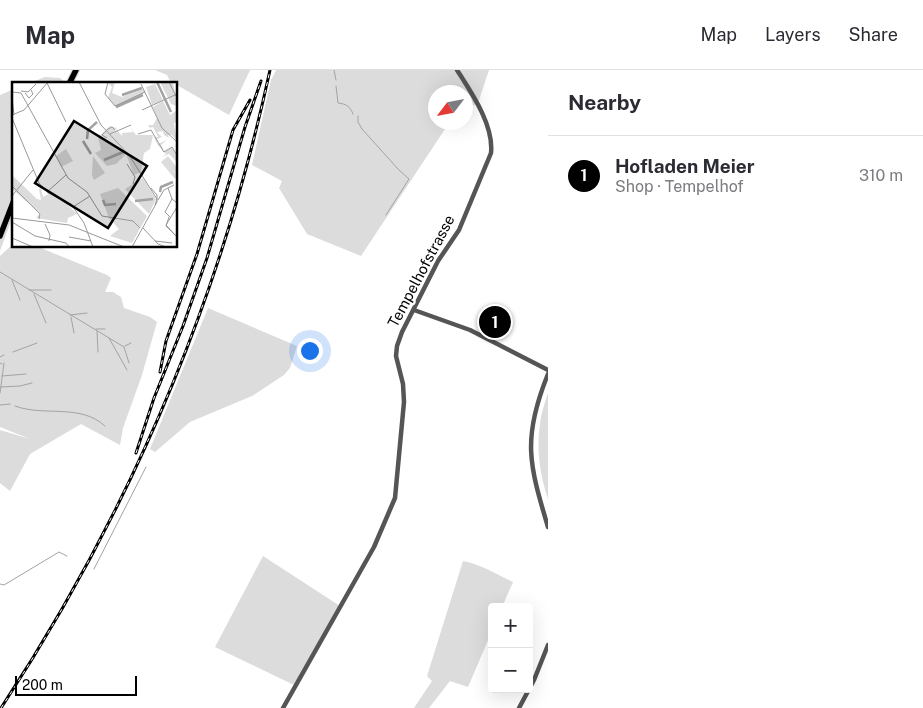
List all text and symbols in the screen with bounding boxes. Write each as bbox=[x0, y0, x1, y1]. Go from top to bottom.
text: Map bbox=[25, 21, 75, 49]
text: Map bbox=[701, 24, 737, 45]
text: Layers bbox=[765, 24, 821, 45]
text: Share bbox=[849, 24, 898, 45]
inset map bbox=[12, 82, 178, 248]
north arrow bbox=[428, 85, 473, 130]
text: Nearby bbox=[568, 90, 641, 115]
text: Hofladen Meier bbox=[615, 155, 755, 177]
text: 1 bbox=[581, 166, 587, 185]
text: 310 m bbox=[859, 166, 903, 185]
text: Shop · Tempelhof bbox=[615, 177, 744, 196]
street label: Tempelhofstrasse bbox=[384, 212, 458, 330]
pin: 1 bbox=[479, 303, 511, 341]
your location bbox=[297, 338, 323, 364]
map controls bbox=[488, 603, 533, 693]
button: + bbox=[488, 603, 533, 648]
button: − bbox=[488, 648, 533, 693]
scale bar bbox=[15, 673, 138, 696]
text: 200 m bbox=[22, 677, 63, 693]

